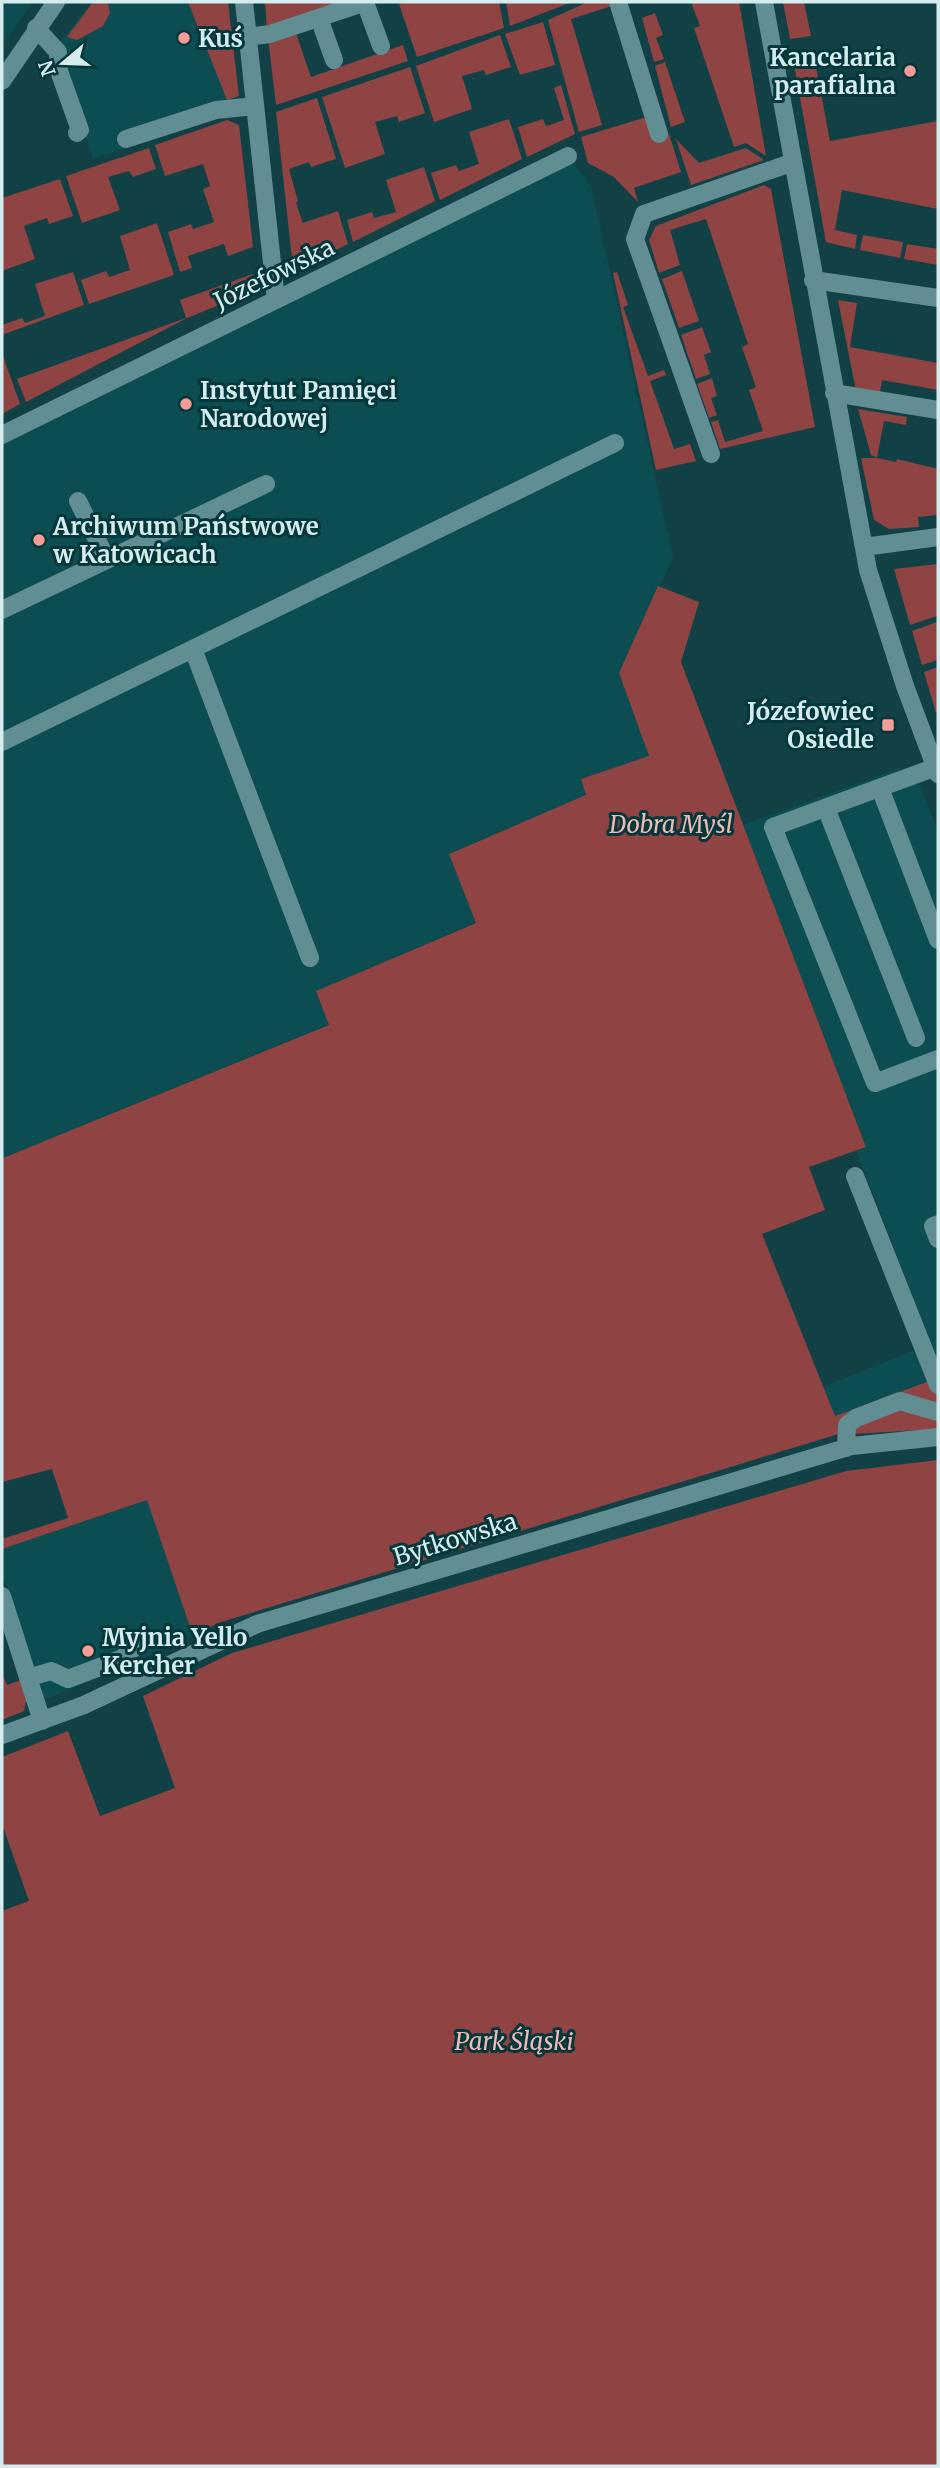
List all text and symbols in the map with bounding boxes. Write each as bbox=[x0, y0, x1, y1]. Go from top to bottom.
place label: Kuś bbox=[198, 23, 243, 54]
north arrow bbox=[28, 28, 98, 98]
marker: Kuś bbox=[176, 30, 192, 46]
place label: Kancelaria parafialna bbox=[770, 42, 896, 101]
text: N bbox=[33, 58, 61, 80]
marker: Kancelaria parafialna bbox=[902, 63, 918, 79]
street label: Józefowska bbox=[208, 231, 339, 317]
place label: Instytut Pamięci Narodowej bbox=[200, 375, 397, 434]
marker: Instytut Pamięci Narodowej bbox=[178, 396, 194, 412]
place label: Archiwum Państwowe w Katowicach bbox=[52, 511, 319, 570]
marker: Archiwum Państwowe w Katowicach bbox=[31, 532, 47, 548]
place label: Józefowiec Osiedle bbox=[746, 696, 874, 755]
marker: Józefowiec Osiedle bbox=[880, 717, 896, 733]
park label: Dobra Myśl bbox=[608, 809, 733, 840]
street label: Bytkowska bbox=[389, 1505, 521, 1573]
place label: Myjnia Yello Kercher bbox=[102, 1622, 247, 1681]
marker: Myjnia Yello Kercher bbox=[80, 1643, 96, 1659]
park label: Park Śląski bbox=[454, 2026, 574, 2057]

